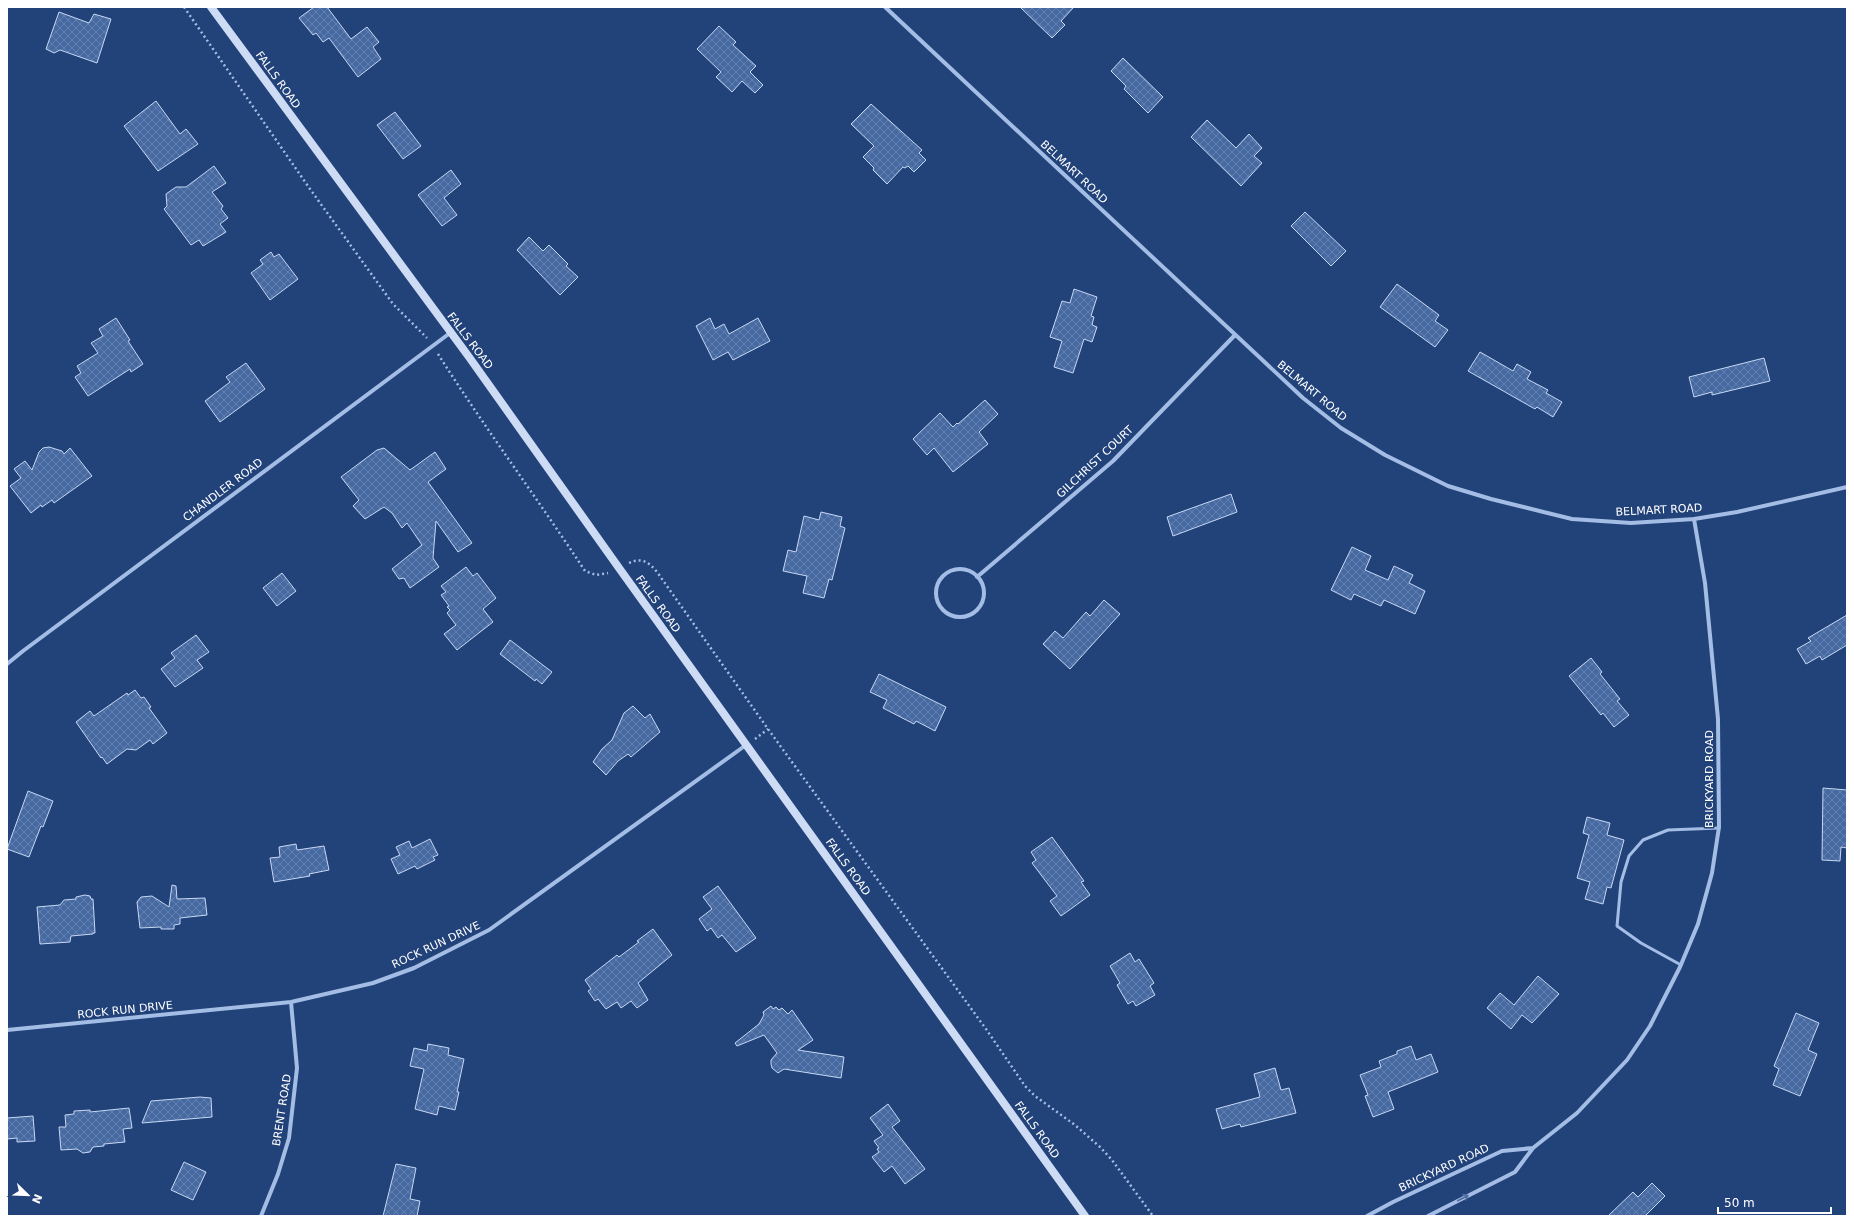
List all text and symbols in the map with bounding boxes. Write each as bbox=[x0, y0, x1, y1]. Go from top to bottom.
street label: FALLS ROAD bbox=[253, 49, 303, 111]
street label: BELMART ROAD bbox=[1038, 138, 1110, 206]
street label: FALLS ROAD bbox=[444, 310, 496, 372]
street label: BELMART ROAD bbox=[1275, 358, 1349, 424]
street label: GILCHRIST COURT bbox=[1054, 423, 1136, 501]
street label: CHANDLER ROAD bbox=[181, 456, 265, 524]
street label: BELMART ROAD bbox=[1615, 501, 1703, 519]
street label: FALLS ROAD bbox=[633, 573, 683, 635]
street label: BRICKYARD ROAD bbox=[1703, 730, 1716, 828]
street label: FALLS ROAD bbox=[823, 836, 873, 898]
street label: ROCK RUN DRIVE bbox=[390, 919, 482, 971]
street label: ROCK RUN DRIVE bbox=[77, 999, 173, 1021]
street label: BRENT ROAD bbox=[270, 1073, 294, 1147]
street label: FALLS ROAD bbox=[1012, 1099, 1062, 1161]
street label: BRICKYARD ROAD bbox=[1397, 1141, 1491, 1195]
north arrow bbox=[8, 1175, 48, 1215]
scale bar bbox=[1718, 1189, 1831, 1215]
text: N bbox=[29, 1192, 45, 1205]
one-way arrow bbox=[1457, 1194, 1469, 1202]
text: 50 m bbox=[1724, 1196, 1755, 1210]

